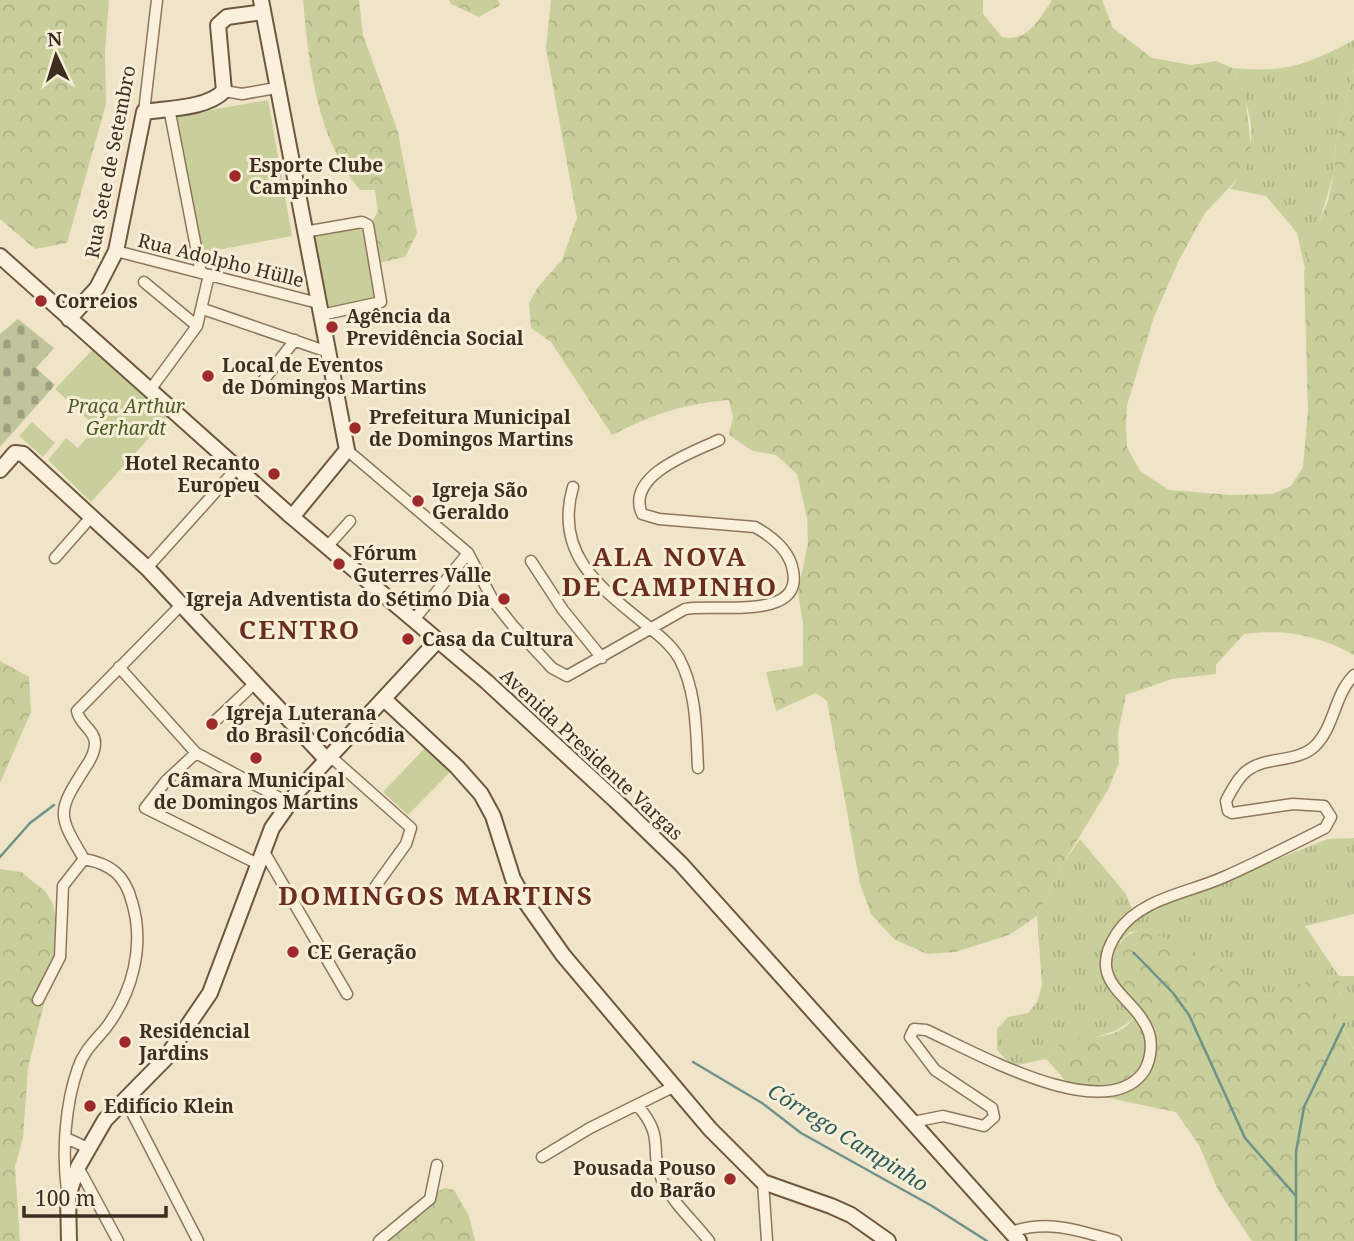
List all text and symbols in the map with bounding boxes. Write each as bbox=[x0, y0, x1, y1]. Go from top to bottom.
north arrow bbox=[21, 21, 91, 91]
text: N bbox=[46, 26, 63, 53]
street label: Rua Sete de Setembro bbox=[79, 63, 141, 261]
place label: Esporte Clube Campinho bbox=[249, 152, 383, 200]
marker: Esporte Clube Campinho bbox=[227, 168, 243, 184]
street label: Rua Adolpho Hülle bbox=[135, 227, 307, 293]
place label: Correios bbox=[55, 288, 138, 314]
marker: Correios bbox=[33, 293, 49, 309]
place label: Agência da Previdência Social bbox=[346, 303, 524, 351]
marker: Agência da Previdência Social bbox=[324, 319, 340, 335]
place label: Local de Eventos de Domingos Martins bbox=[222, 352, 426, 400]
marker: Local de Eventos de Domingos Martins bbox=[200, 368, 216, 384]
park label: Praça Arthur Gerhardt bbox=[66, 393, 185, 441]
place label: Prefeitura Municipal de Domingos Martins bbox=[369, 404, 573, 452]
marker: Prefeitura Municipal de Domingos Martins bbox=[347, 420, 363, 436]
place label: Hotel Recanto Europeu bbox=[125, 450, 260, 498]
marker: Hotel Recanto Europeu bbox=[266, 466, 282, 482]
place label: Igreja São Geraldo bbox=[432, 477, 528, 525]
marker: Igreja São Geraldo bbox=[410, 493, 426, 509]
district label: ALA NOVA DE CAMPINHO bbox=[562, 538, 778, 604]
place label: Fórum Guterres Valle bbox=[353, 540, 492, 588]
marker: Fórum Guterres Valle bbox=[331, 556, 347, 572]
place label: Igreja Adventista do Sétimo Dia bbox=[186, 586, 490, 612]
marker: Igreja Adventista do Sétimo Dia bbox=[496, 591, 512, 607]
district label: CENTRO bbox=[239, 611, 361, 647]
place label: Casa da Cultura bbox=[422, 626, 574, 652]
marker: Casa da Cultura bbox=[400, 631, 416, 647]
street label: Avenida Presidente Vargas bbox=[495, 662, 689, 846]
place label: Igreja Luterana do Brasil Concódia bbox=[226, 700, 405, 748]
marker: Igreja Luterana do Brasil Concódia bbox=[204, 716, 220, 732]
marker: Câmara Municipal de Domingos Martins bbox=[248, 750, 264, 766]
place label: Câmara Municipal de Domingos Martins bbox=[154, 767, 358, 815]
district label: DOMINGOS MARTINS bbox=[278, 877, 594, 913]
place label: CE Geração bbox=[307, 939, 417, 965]
marker: CE Geração bbox=[285, 944, 301, 960]
place label: Residencial Jardins bbox=[138, 1018, 250, 1066]
marker: Residencial Jardins bbox=[117, 1034, 133, 1050]
water label: Córrego Campinho bbox=[763, 1077, 934, 1198]
place label: Edifício Klein bbox=[104, 1093, 234, 1119]
marker: Edifício Klein bbox=[82, 1098, 98, 1114]
place label: Pousada Pouso do Barão bbox=[573, 1155, 716, 1203]
marker: Pousada Pouso do Barão bbox=[722, 1171, 738, 1187]
scale bar bbox=[24, 1174, 166, 1218]
text: 100 m bbox=[35, 1184, 96, 1212]

